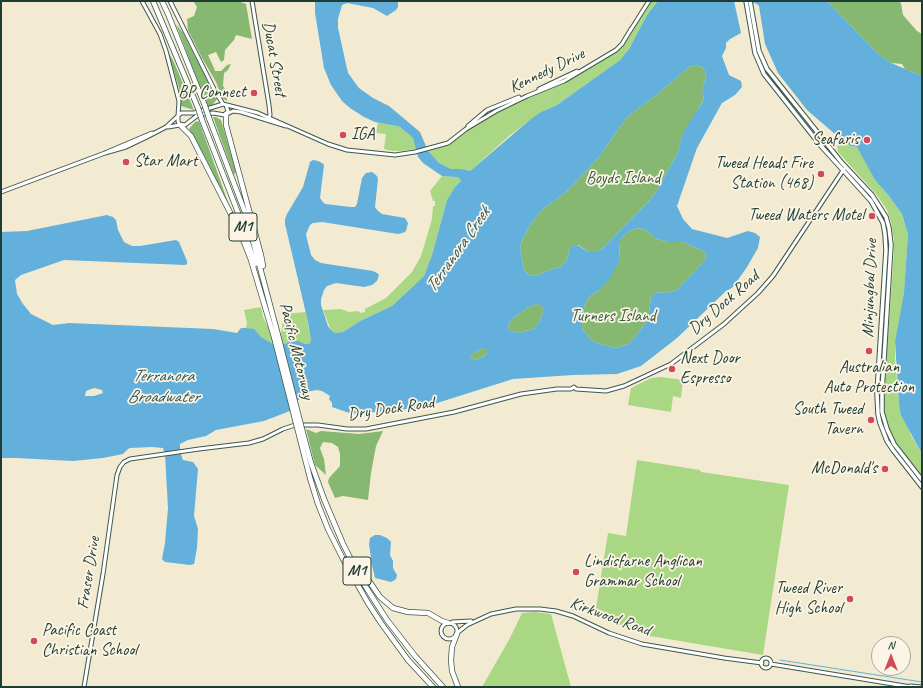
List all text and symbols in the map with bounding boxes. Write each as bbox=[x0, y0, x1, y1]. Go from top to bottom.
street label: Ducat Street bbox=[257, 20, 291, 98]
street label: Kennedy Drive bbox=[506, 44, 588, 98]
place label: BP Connect bbox=[178, 83, 246, 103]
marker: BP Connect bbox=[249, 88, 259, 98]
place label: IGA bbox=[351, 125, 374, 145]
marker: IGA bbox=[338, 130, 348, 140]
place label: Seafaris bbox=[812, 130, 859, 150]
marker: Seafaris bbox=[862, 135, 872, 145]
place label: Star Mart bbox=[134, 152, 197, 172]
place label: Tweed Heads Fire Station (468) bbox=[715, 154, 813, 194]
marker: Star Mart bbox=[121, 157, 131, 167]
park label: Boyds Island bbox=[586, 169, 660, 189]
marker: Tweed Heads Fire Station (468) bbox=[816, 169, 826, 179]
water label: Terranora Creek bbox=[421, 203, 495, 297]
place label: Tweed Waters Motel bbox=[748, 206, 864, 226]
marker: Tweed Waters Motel bbox=[867, 211, 877, 221]
road number: M1 bbox=[229, 213, 257, 241]
street label: Minjungbal Drive bbox=[858, 238, 882, 338]
street label: Dry Dock Road bbox=[685, 267, 763, 339]
street label: Pacific Motorway bbox=[274, 300, 318, 402]
park label: Turners Island bbox=[571, 307, 655, 327]
marker: Australian Auto Protection bbox=[864, 346, 874, 356]
place label: Next Door Espresso bbox=[680, 349, 740, 389]
place label: Australian Auto Protection bbox=[824, 358, 914, 398]
marker: Next Door Espresso bbox=[667, 364, 677, 374]
water label: Terranora Broadwater bbox=[127, 365, 199, 408]
street label: Dry Dock Road bbox=[347, 393, 435, 425]
place label: South Tweed Tavern bbox=[793, 400, 863, 440]
marker: South Tweed Tavern bbox=[866, 415, 876, 425]
place label: McDonald's bbox=[811, 459, 877, 479]
marker: McDonald's bbox=[880, 464, 890, 474]
street label: Fraser Drive bbox=[73, 535, 105, 611]
place label: Lindisfarne Anglican Grammar School bbox=[584, 552, 702, 592]
road number: M1 bbox=[343, 557, 371, 585]
marker: Lindisfarne Anglican Grammar School bbox=[571, 567, 581, 577]
place label: Tweed River High School bbox=[775, 579, 842, 619]
street label: Kirkwood Road bbox=[567, 593, 653, 641]
marker: Tweed River High School bbox=[845, 594, 855, 604]
place label: Pacific Coast Christian School bbox=[42, 621, 137, 661]
marker: Pacific Coast Christian School bbox=[29, 636, 39, 646]
north arrow bbox=[871, 636, 911, 676]
text: N bbox=[888, 638, 894, 652]

